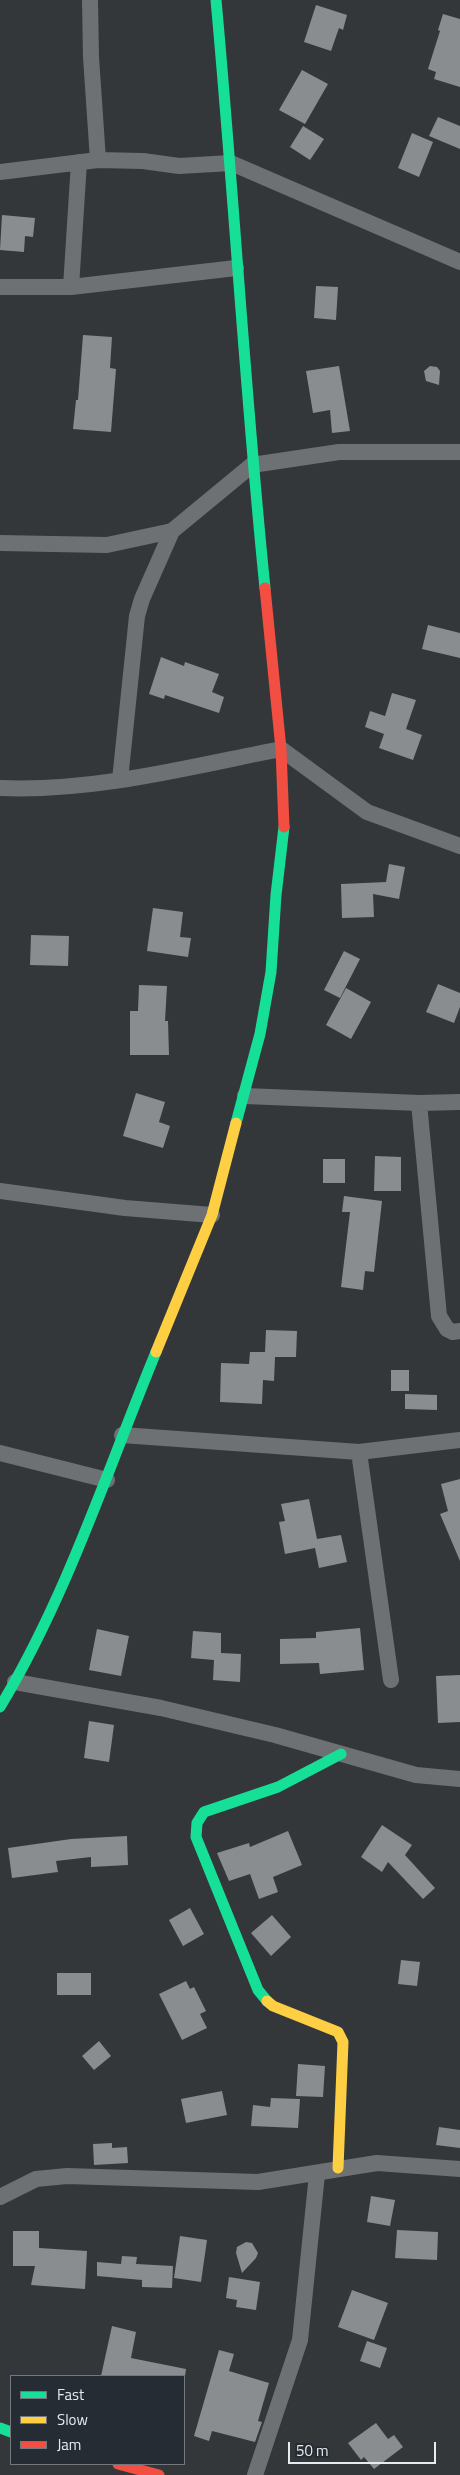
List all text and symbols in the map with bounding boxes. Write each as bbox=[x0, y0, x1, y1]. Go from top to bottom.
legend bbox=[10, 2375, 185, 2465]
text: Fast bbox=[57, 2383, 84, 2406]
text: Slow bbox=[57, 2408, 88, 2431]
scale bar bbox=[290, 2432, 438, 2464]
text: Jam bbox=[57, 2433, 81, 2456]
text: 50 m bbox=[296, 2439, 329, 2462]

